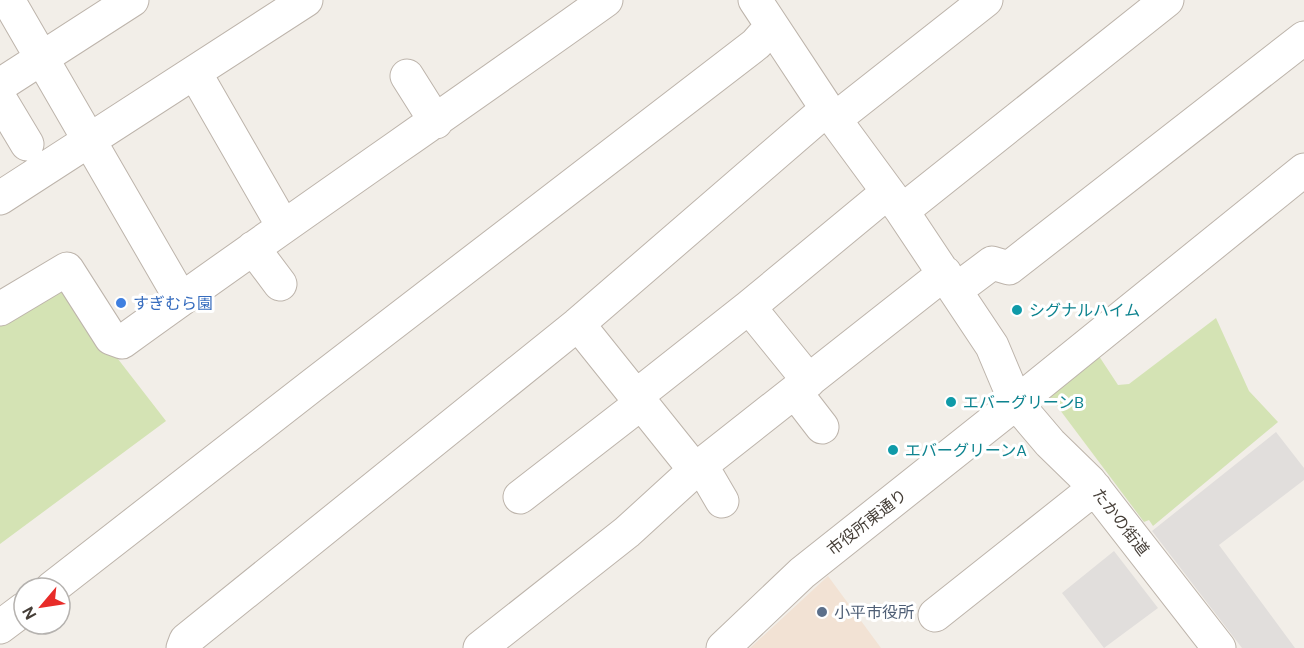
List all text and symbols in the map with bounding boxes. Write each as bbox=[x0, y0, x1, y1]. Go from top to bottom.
place label: すぎむら園 bbox=[133, 293, 213, 314]
marker: すぎむら園 bbox=[114, 296, 128, 310]
place label: シグナルハイム bbox=[1029, 300, 1140, 321]
marker: シグナルハイム bbox=[1010, 303, 1024, 317]
place label: エバーグリーンB bbox=[963, 392, 1084, 413]
marker: エバーグリーンB bbox=[944, 395, 958, 409]
place label: エバーグリーンA bbox=[905, 440, 1027, 461]
marker: エバーグリーンA bbox=[886, 443, 900, 457]
street label: 市役所東通り bbox=[823, 484, 911, 560]
street label: たかの街道 bbox=[1088, 484, 1154, 560]
north arrow bbox=[12, 576, 72, 636]
place label: 小平市役所 bbox=[834, 602, 914, 623]
text: N bbox=[17, 603, 41, 623]
marker: 小平市役所 bbox=[815, 605, 829, 619]

